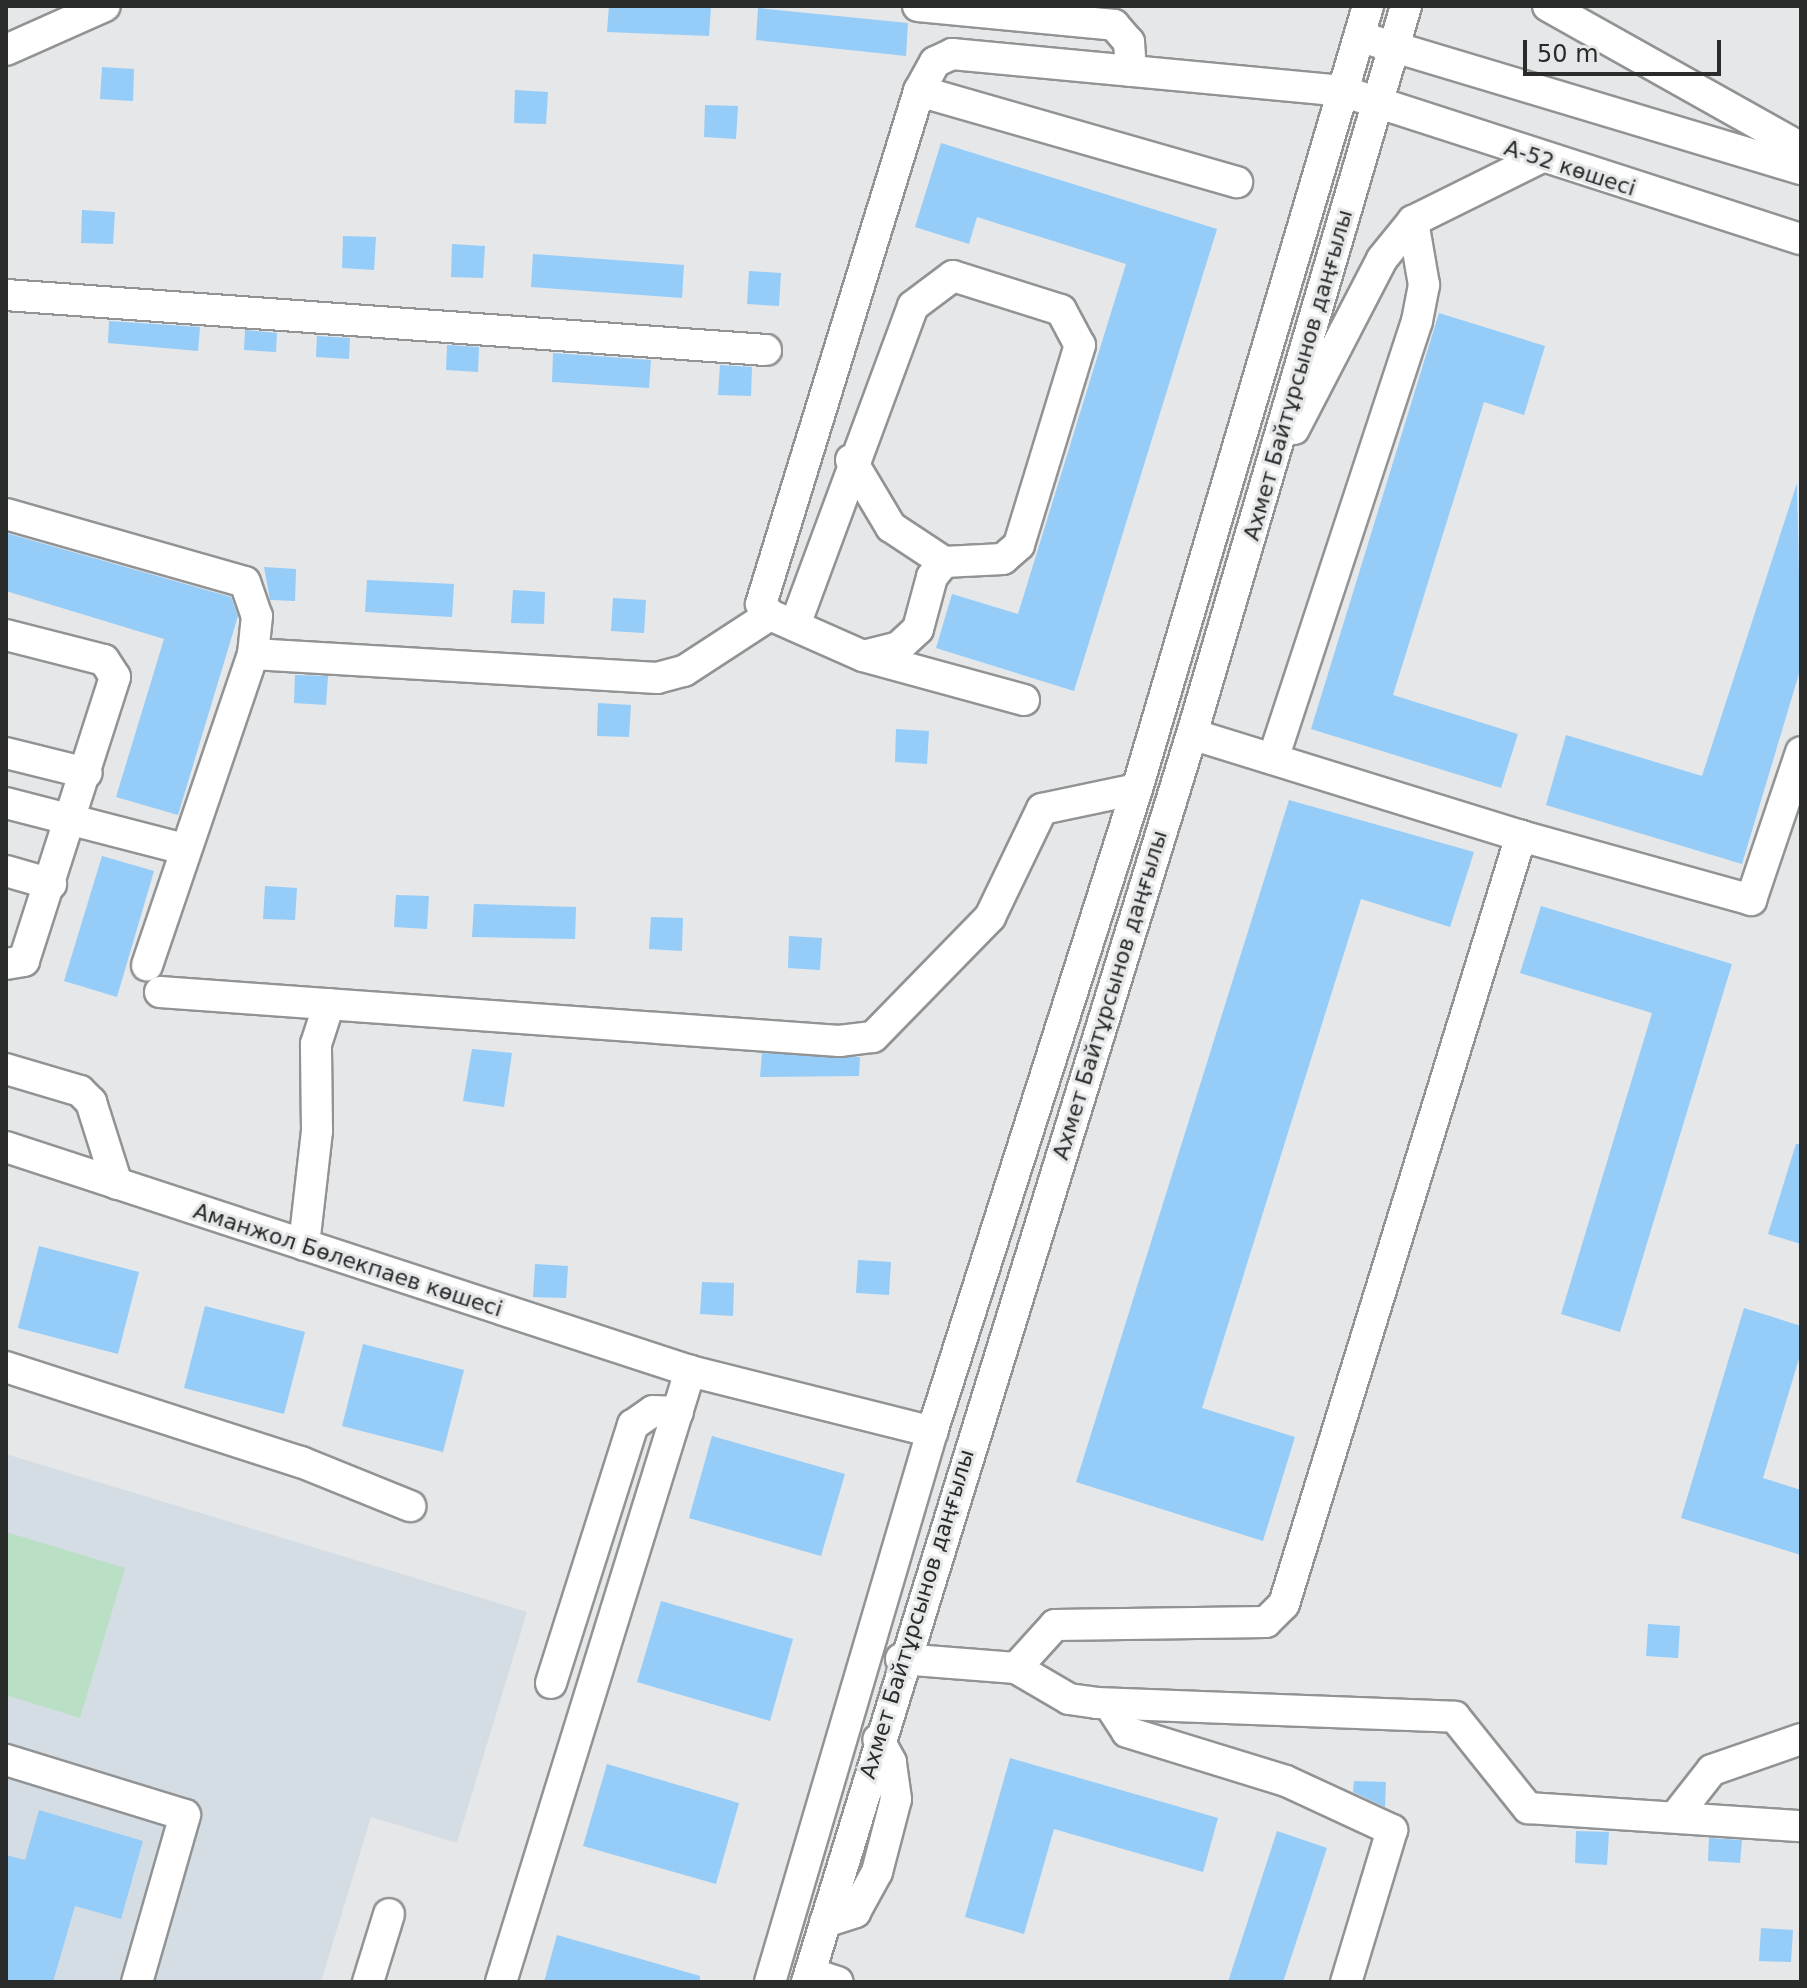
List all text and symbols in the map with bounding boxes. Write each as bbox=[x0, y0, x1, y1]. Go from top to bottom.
scale bar bbox=[1527, 24, 1725, 74]
text: 50 m bbox=[1537, 40, 1599, 68]
street label: А-52 көшесі bbox=[1501, 134, 1639, 202]
street label: Ахмет Байтұрсынов даңғылы bbox=[1238, 207, 1358, 543]
street label: Ахмет Байтұрсынов даңғылы bbox=[1047, 827, 1173, 1163]
street label: Аманжол Бөлекпаев көшесі bbox=[190, 1197, 506, 1323]
street label: Ахмет Байтұрсынов даңғылы bbox=[854, 1446, 980, 1782]

